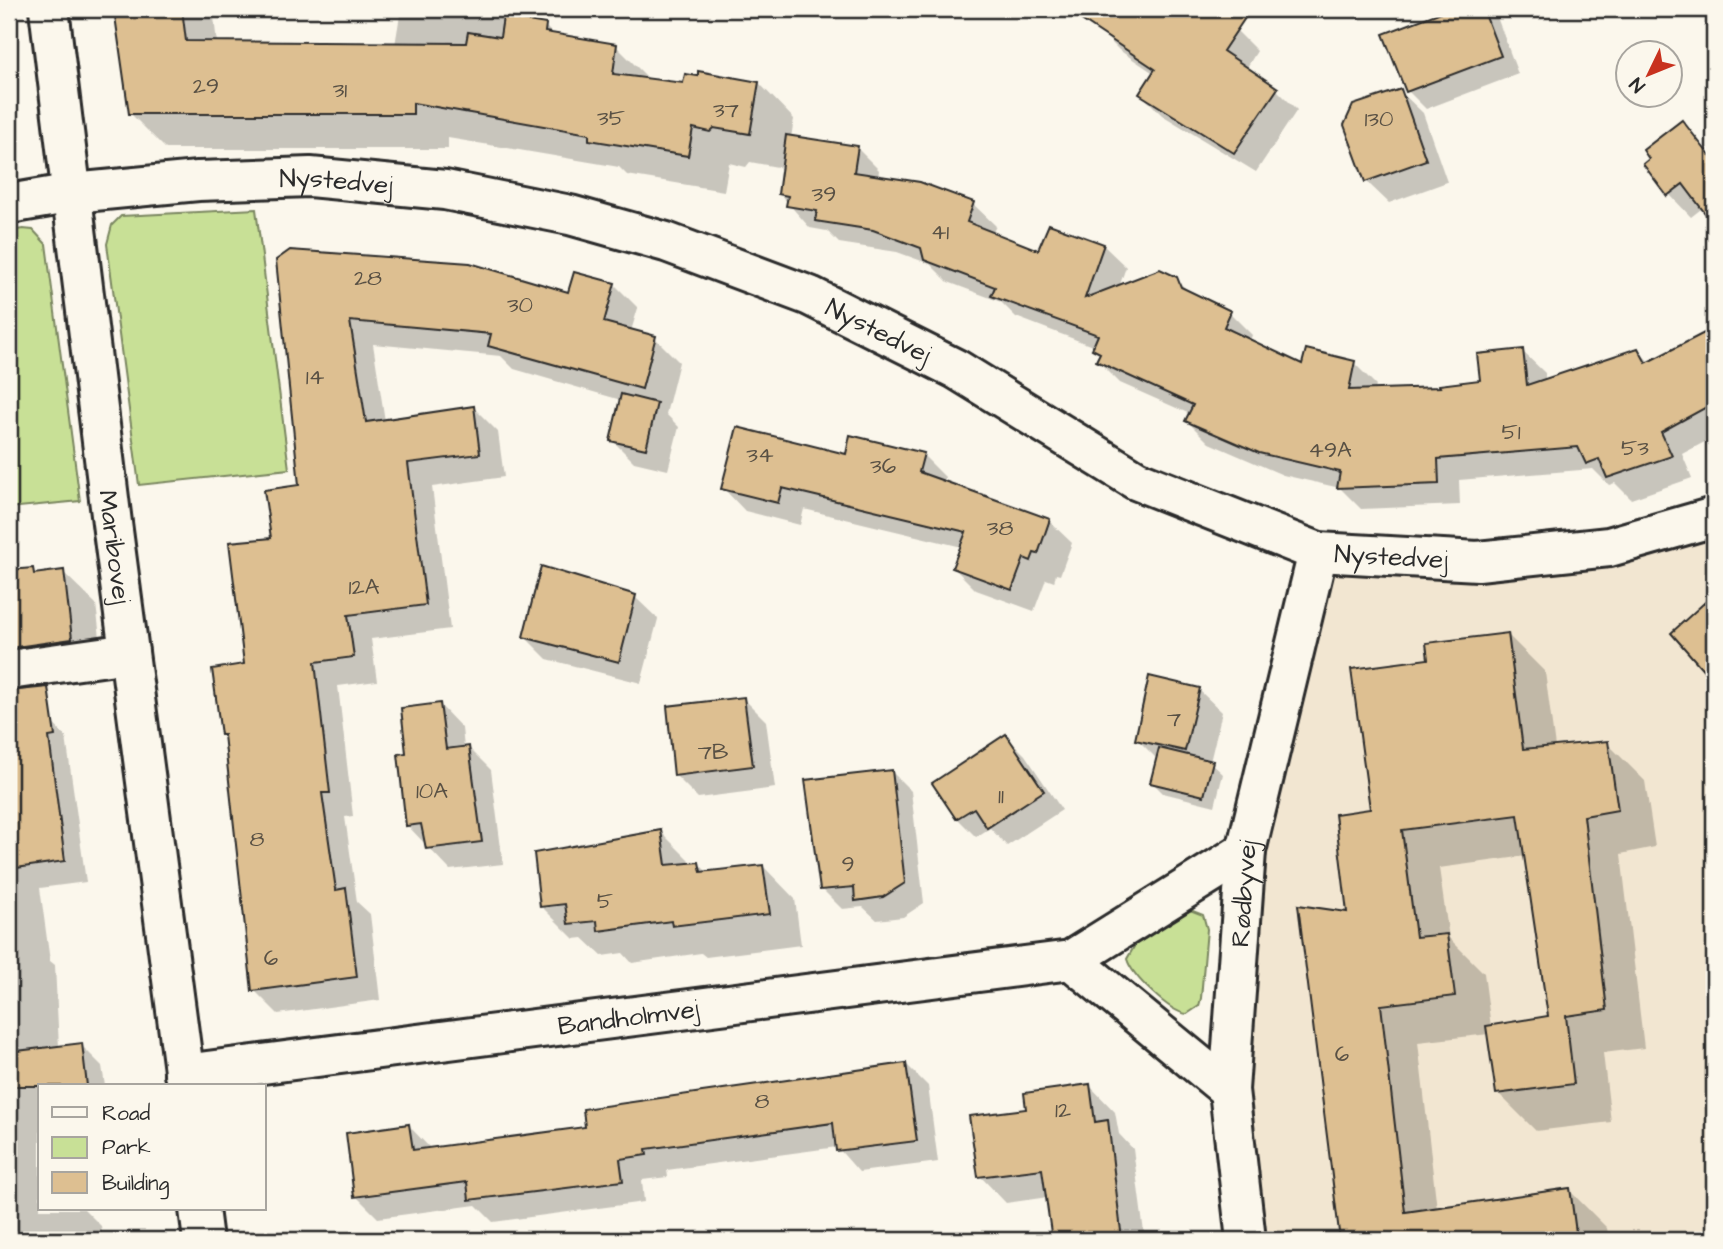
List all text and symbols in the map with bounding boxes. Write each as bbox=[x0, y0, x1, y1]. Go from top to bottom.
north arrow bbox=[1614, 38, 1684, 108]
house number: 29 bbox=[193, 70, 219, 102]
text: N bbox=[1624, 71, 1652, 98]
house number: 31 bbox=[333, 74, 347, 106]
house number: 37 bbox=[713, 94, 739, 126]
house number: 35 bbox=[597, 102, 625, 134]
house number: 130 bbox=[1364, 103, 1394, 135]
street label: Nystedvej bbox=[279, 160, 395, 204]
house number: 39 bbox=[812, 178, 836, 210]
house number: 41 bbox=[931, 216, 949, 248]
house number: 28 bbox=[354, 262, 382, 294]
house number: 30 bbox=[507, 289, 533, 321]
street label: Nystedvej bbox=[819, 290, 938, 373]
house number: 14 bbox=[306, 361, 325, 393]
house number: 51 bbox=[1501, 416, 1521, 448]
house number: 53 bbox=[1621, 432, 1649, 464]
house number: 49A bbox=[1308, 434, 1352, 466]
house number: 34 bbox=[746, 439, 774, 471]
house number: 36 bbox=[870, 450, 896, 482]
street label: Maribovej bbox=[89, 488, 140, 607]
house number: 38 bbox=[987, 512, 1013, 544]
street label: Nystedvej bbox=[1333, 536, 1449, 578]
house number: 12A bbox=[349, 571, 380, 603]
house number: 7 bbox=[1167, 703, 1181, 735]
house number: 7B bbox=[698, 736, 728, 768]
house number: 10A bbox=[416, 775, 448, 807]
house number: 11 bbox=[998, 780, 1004, 812]
house number: 8 bbox=[250, 823, 265, 855]
street label: Rødbyvej bbox=[1222, 836, 1267, 948]
house number: 9 bbox=[841, 848, 855, 880]
house number: 5 bbox=[597, 885, 613, 917]
house number: 6 bbox=[264, 942, 278, 974]
street label: Bandholmvej bbox=[556, 991, 702, 1045]
house number: 6 bbox=[1335, 1038, 1349, 1070]
legend bbox=[38, 1084, 266, 1210]
house number: 8 bbox=[755, 1085, 770, 1117]
house number: 12 bbox=[1055, 1094, 1071, 1126]
text: Road bbox=[102, 1099, 150, 1128]
text: Park bbox=[102, 1133, 151, 1162]
text: Building bbox=[102, 1169, 170, 1200]

